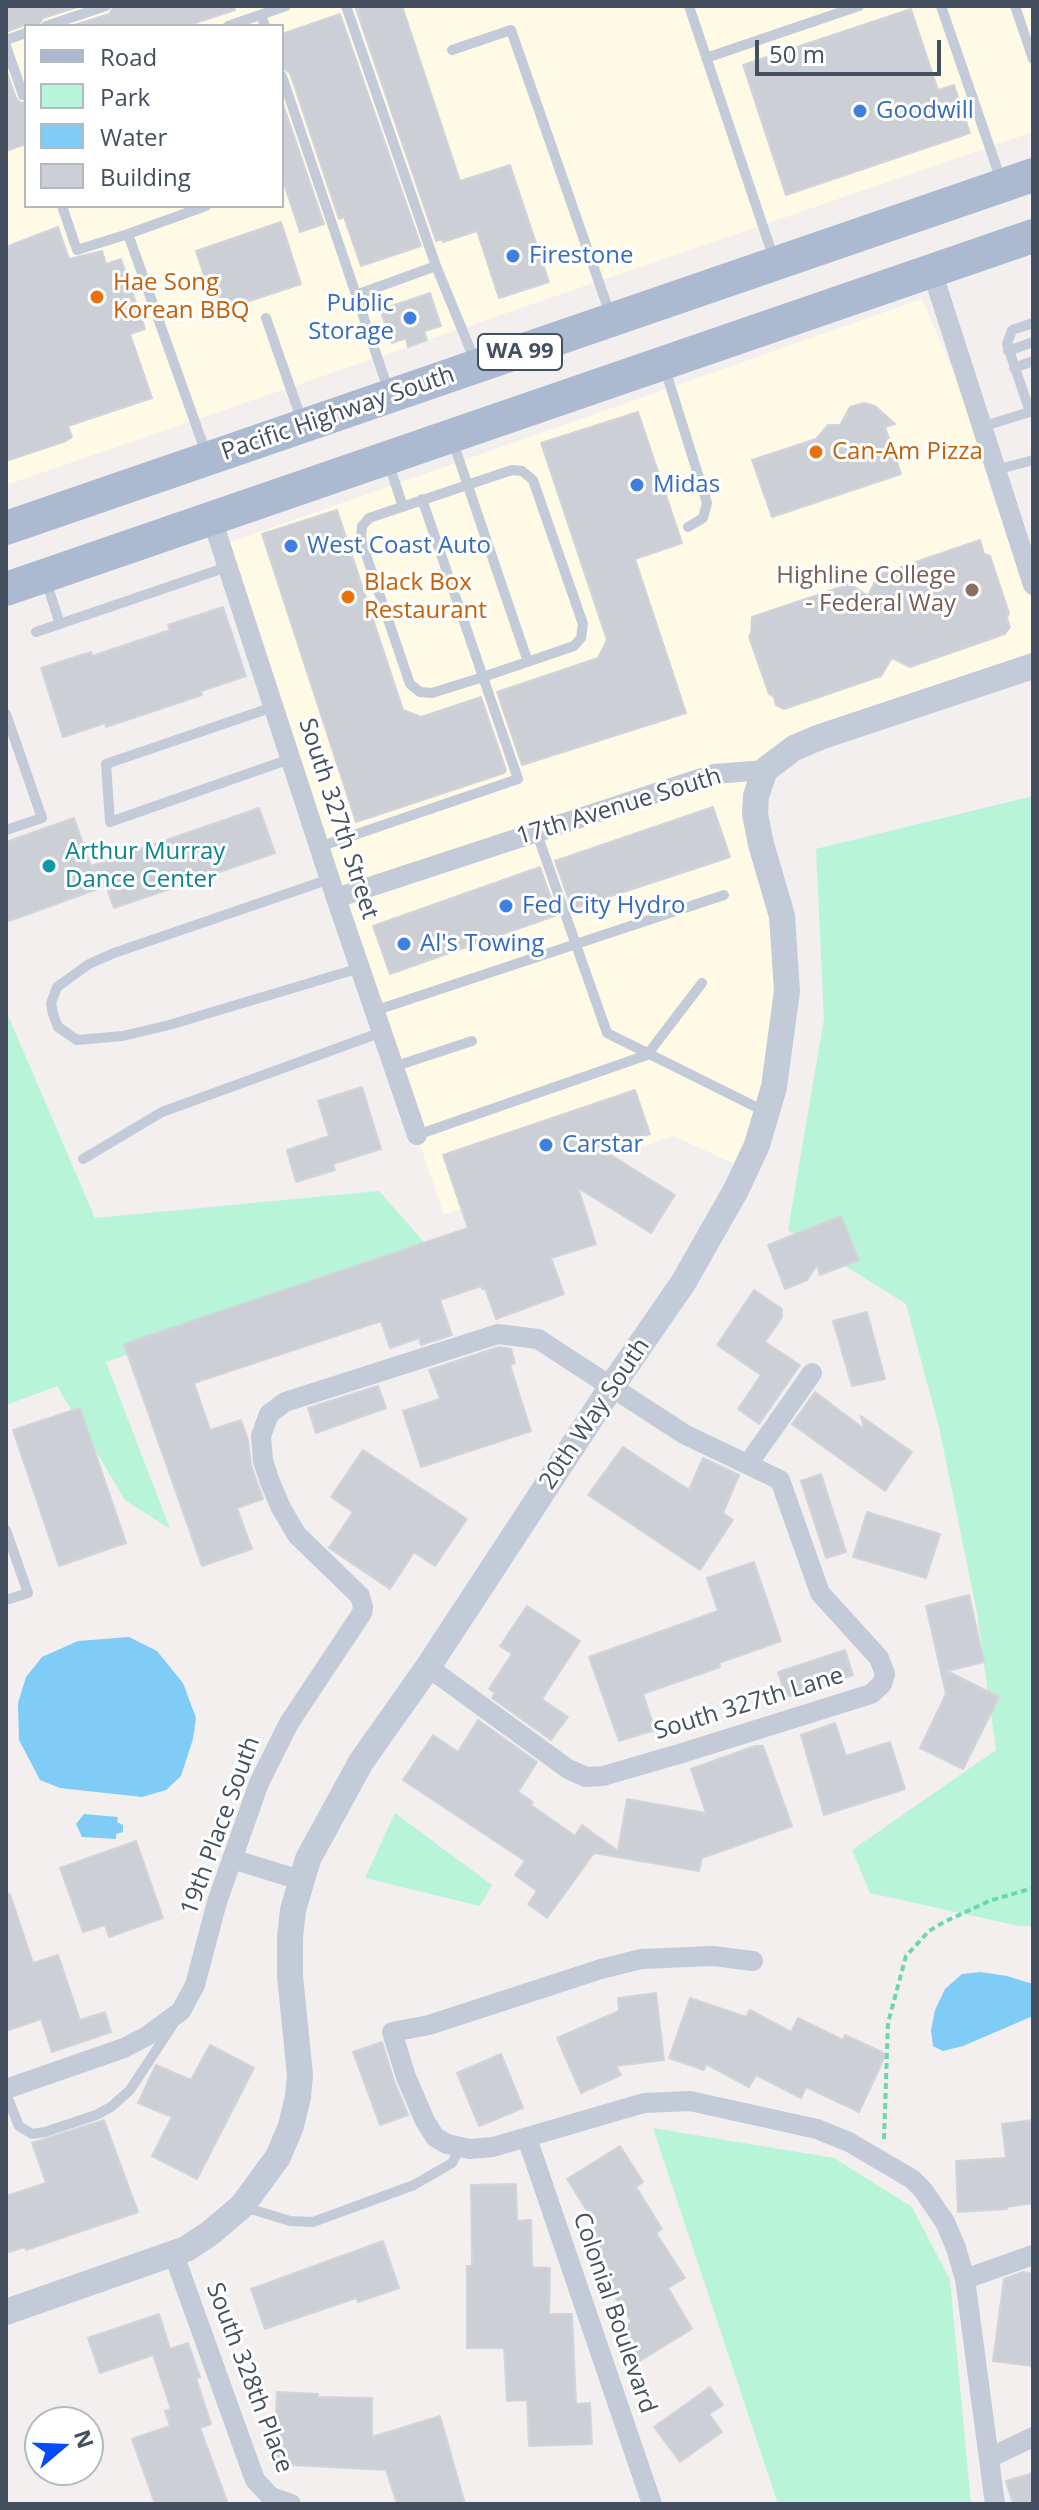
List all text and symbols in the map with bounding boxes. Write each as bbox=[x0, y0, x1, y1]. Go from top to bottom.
legend bbox=[24, 24, 284, 208]
scale bar bbox=[759, 24, 945, 74]
text: 50 m bbox=[769, 37, 825, 70]
text: Road bbox=[100, 40, 157, 73]
text: Park bbox=[100, 80, 150, 113]
place label: Goodwill bbox=[876, 97, 974, 125]
marker: Goodwill bbox=[851, 102, 869, 120]
text: Water bbox=[100, 120, 167, 153]
text: Building bbox=[100, 160, 191, 193]
place label: Firestone bbox=[529, 242, 633, 270]
marker: Firestone bbox=[504, 247, 522, 265]
place label: Hae Song Korean BBQ bbox=[113, 269, 249, 325]
marker: Hae Song Korean BBQ bbox=[88, 288, 106, 306]
place label: Public Storage bbox=[308, 290, 394, 346]
marker: Public Storage bbox=[401, 309, 419, 327]
road number: WA 99 bbox=[478, 334, 562, 370]
street label: Pacific Highway South bbox=[218, 361, 458, 467]
place label: Can-Am Pizza bbox=[832, 438, 983, 466]
marker: Can-Am Pizza bbox=[807, 443, 825, 461]
place label: Midas bbox=[653, 471, 720, 499]
marker: Midas bbox=[628, 476, 646, 494]
place label: West Coast Auto bbox=[307, 532, 491, 560]
marker: West Coast Auto bbox=[282, 537, 300, 555]
place label: Highline College - Federal Way bbox=[776, 562, 956, 618]
place label: Black Box Restaurant bbox=[364, 569, 487, 625]
marker: Highline College - Federal Way bbox=[963, 581, 981, 599]
marker: Black Box Restaurant bbox=[339, 588, 357, 606]
street label: South 327th Street bbox=[292, 715, 384, 923]
street label: 17th Avenue South bbox=[513, 762, 725, 852]
place label: Arthur Murray Dance Center bbox=[65, 838, 225, 894]
marker: Arthur Murray Dance Center bbox=[40, 857, 58, 875]
place label: Fed City Hydro bbox=[522, 892, 685, 920]
marker: Fed City Hydro bbox=[497, 897, 515, 915]
place label: Al's Towing bbox=[420, 930, 544, 958]
marker: Al's Towing bbox=[395, 935, 413, 953]
place label: Carstar bbox=[562, 1131, 643, 1159]
marker: Carstar bbox=[537, 1136, 555, 1154]
street label: 20th Way South bbox=[534, 1333, 656, 1495]
street label: South 327th Lane bbox=[651, 1661, 847, 1747]
street label: 19th Place South bbox=[175, 1733, 267, 1919]
street label: Colonial Boulevard bbox=[566, 2209, 662, 2417]
street label: South 328th Place bbox=[199, 2279, 299, 2477]
north arrow bbox=[24, 2406, 104, 2486]
text: N bbox=[68, 2425, 102, 2452]

